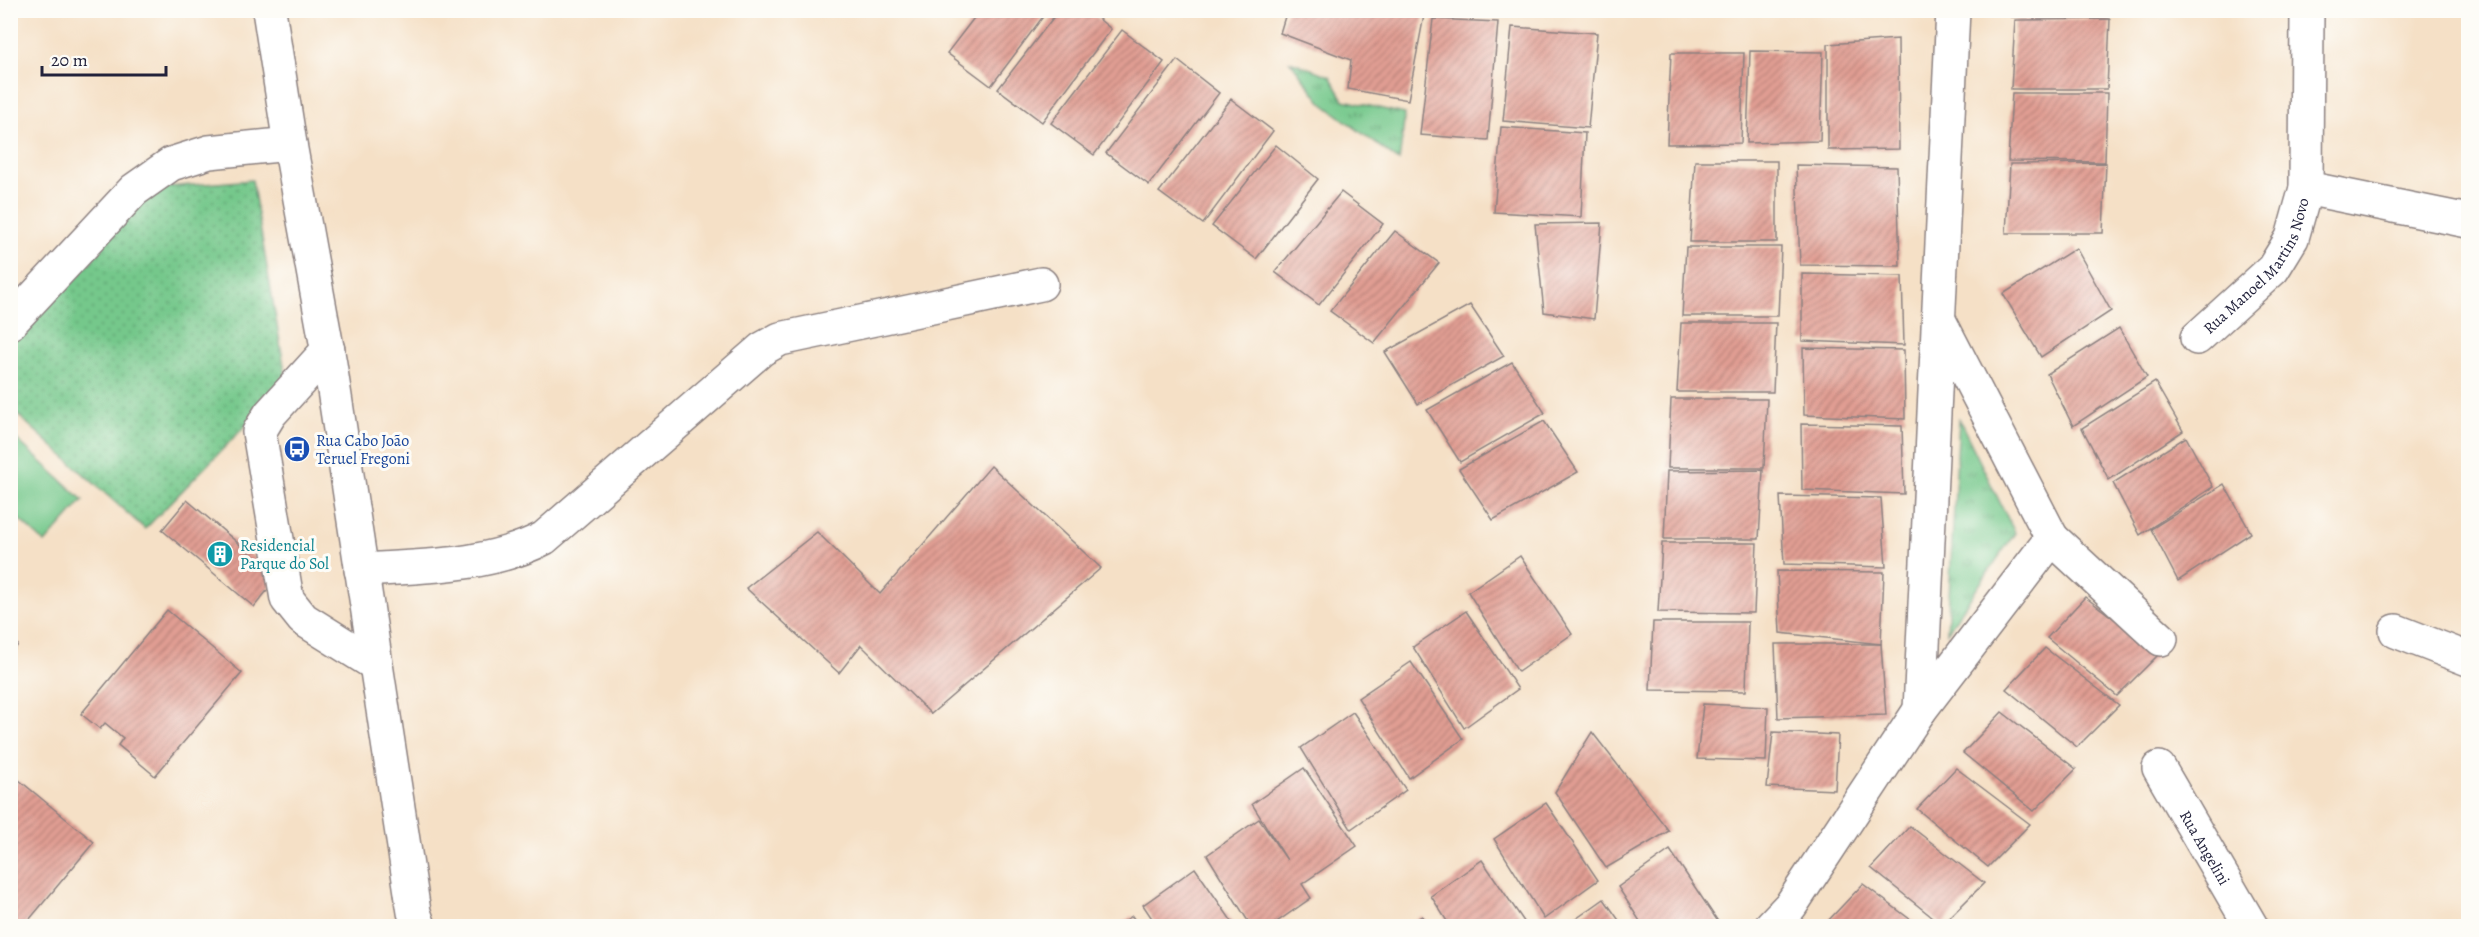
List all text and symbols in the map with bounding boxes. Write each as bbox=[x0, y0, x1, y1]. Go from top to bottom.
scale bar bbox=[42, 39, 166, 77]
text: 20 m bbox=[51, 48, 88, 72]
street label: Rua Manoel Martins Novo bbox=[2199, 195, 2315, 339]
place label: Rua Cabo João Teruel Fregoni bbox=[316, 430, 410, 470]
bus stop icon: Rua Cabo João Teruel Fregoni bbox=[282, 434, 312, 464]
place label: Residencial Parque do Sol bbox=[240, 535, 329, 575]
building icon: Residencial Parque do Sol bbox=[205, 539, 235, 569]
street label: Rua Angelini bbox=[2174, 806, 2235, 890]

